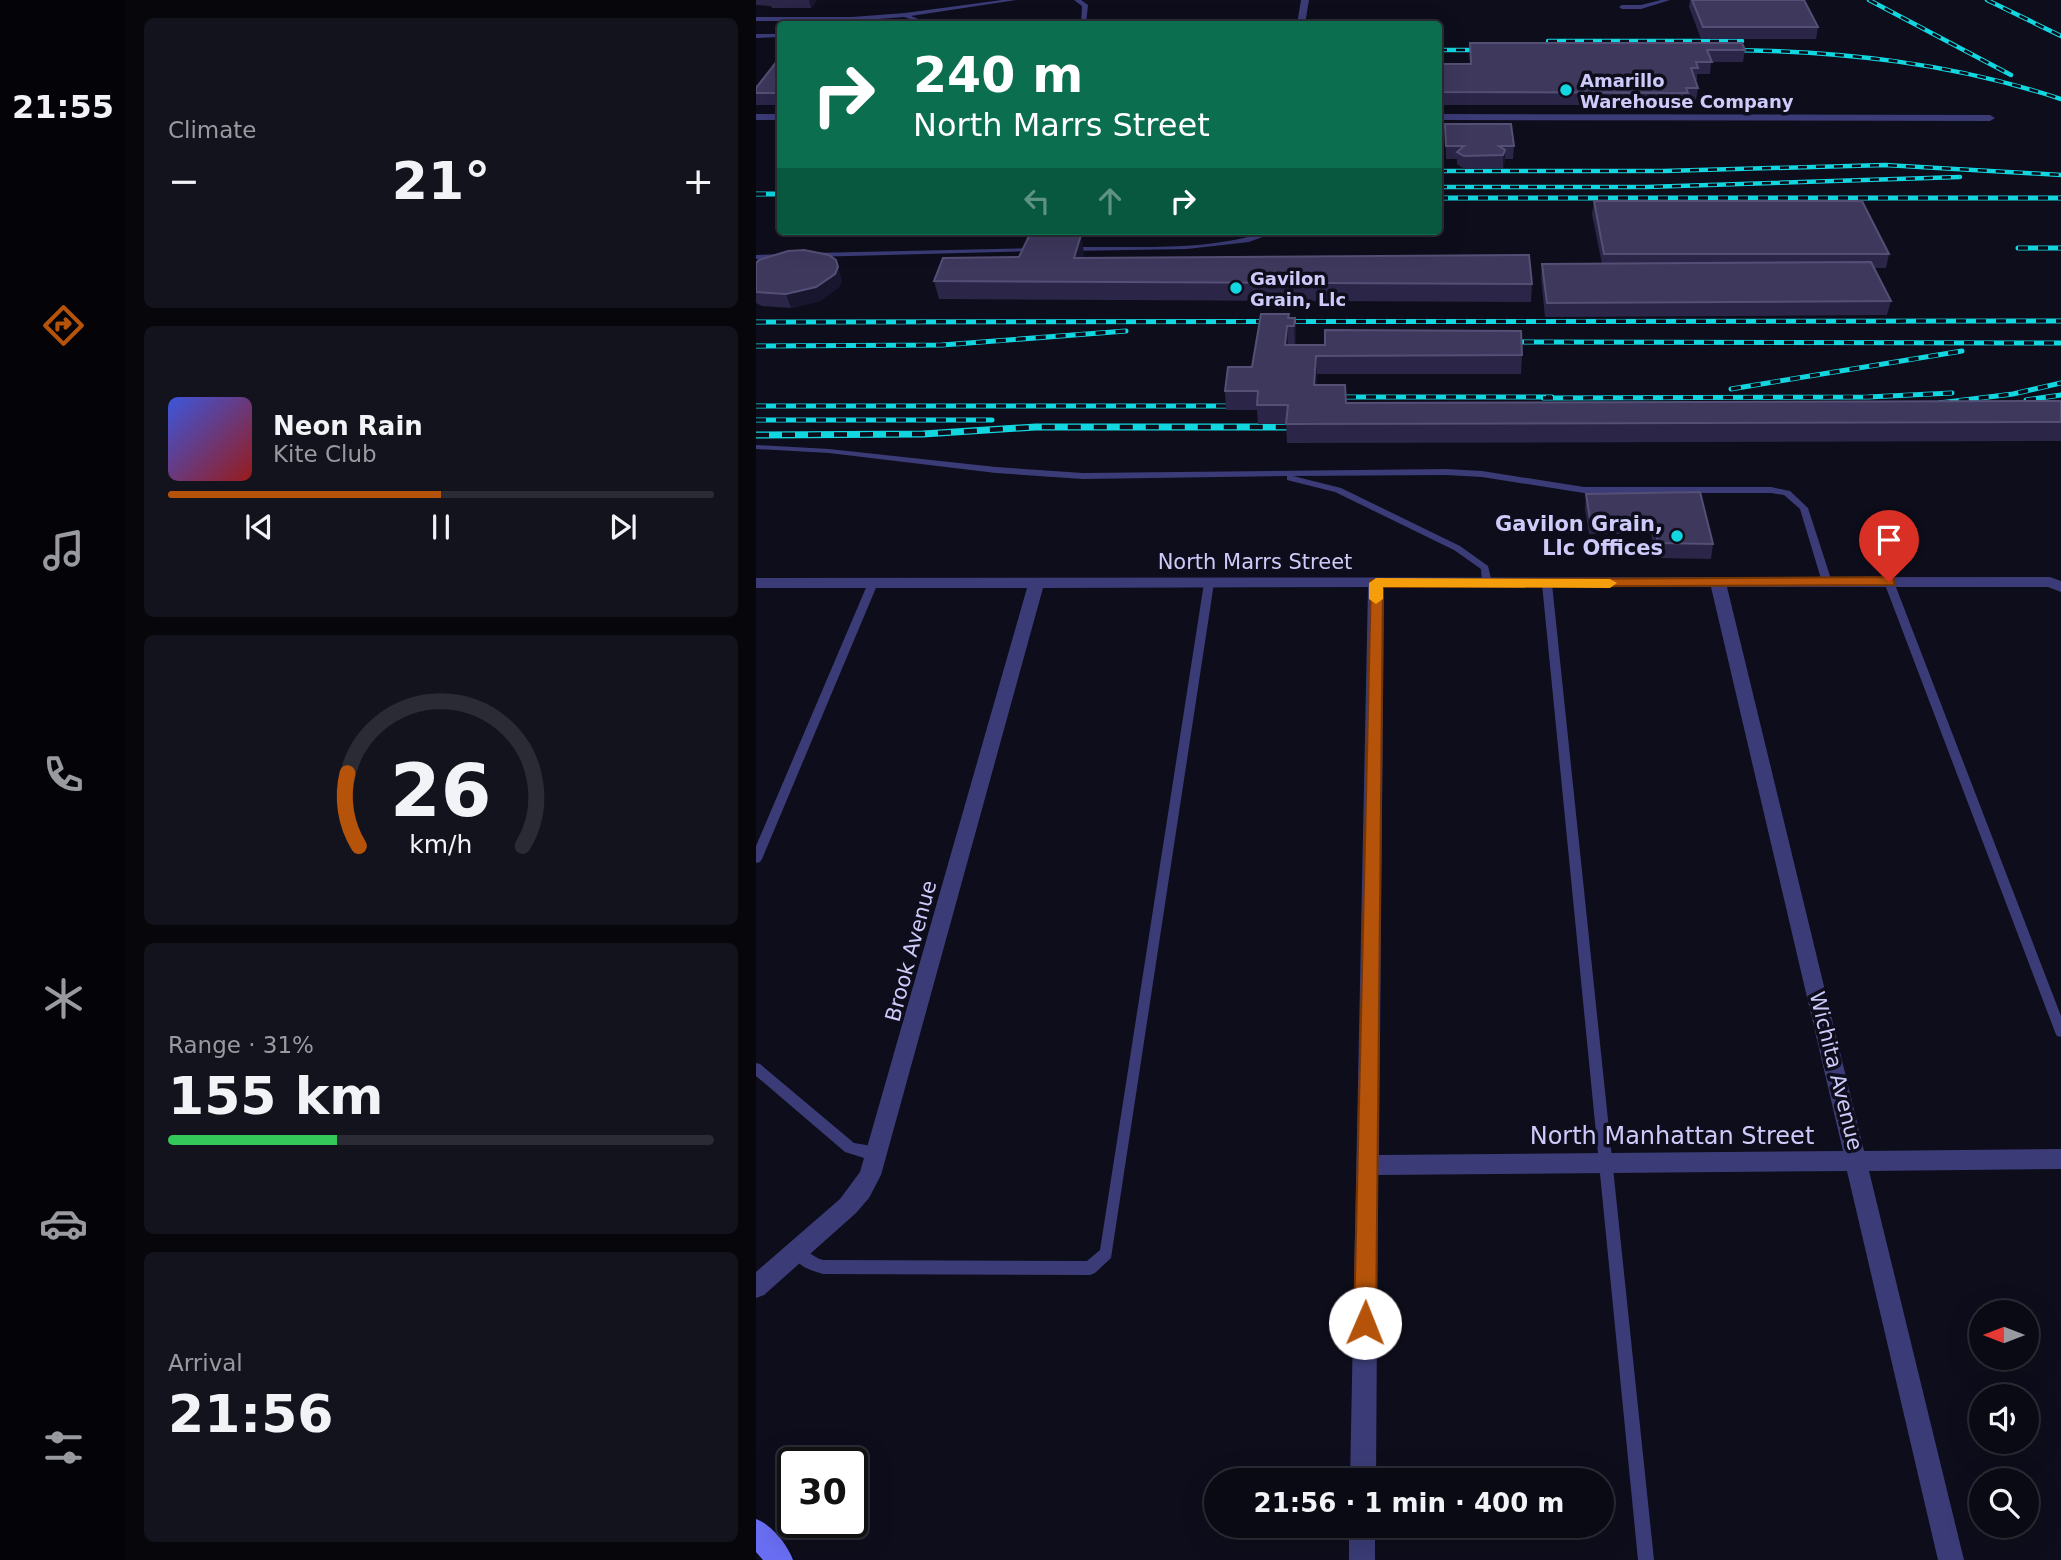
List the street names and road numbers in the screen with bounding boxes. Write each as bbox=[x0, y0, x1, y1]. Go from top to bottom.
street label: North Marrs Street bbox=[1158, 550, 1352, 574]
street label: Brook Avenue bbox=[881, 878, 941, 1024]
street label: Wichita Avenue bbox=[1805, 989, 1867, 1153]
street label: North Manhattan Street bbox=[1530, 1122, 1814, 1150]

